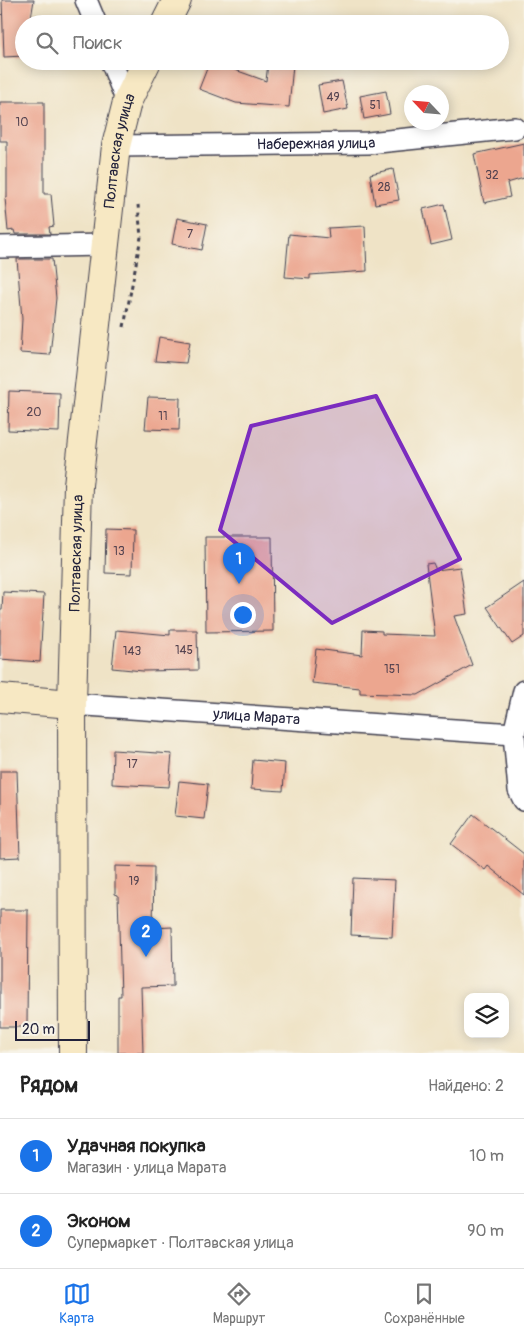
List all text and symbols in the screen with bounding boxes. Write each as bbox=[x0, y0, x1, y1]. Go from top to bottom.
search box bbox=[15, 15, 509, 70]
icon: search bbox=[33, 29, 61, 57]
text: Поиск bbox=[73, 31, 123, 55]
north arrow bbox=[404, 85, 449, 130]
street label: Полтавская улица bbox=[100, 90, 139, 209]
house number: 49 bbox=[326, 90, 340, 105]
house number: 51 bbox=[369, 98, 381, 113]
house number: 10 bbox=[16, 115, 28, 130]
street label: Набережная улица bbox=[257, 133, 376, 154]
house number: 32 bbox=[485, 168, 499, 183]
house number: 28 bbox=[378, 180, 390, 195]
house number: 7 bbox=[187, 227, 194, 242]
house number: 20 bbox=[27, 405, 41, 420]
house number: 11 bbox=[158, 409, 168, 424]
street label: Полтавская улица bbox=[65, 494, 87, 612]
pin: 1 bbox=[223, 543, 255, 584]
house number: 13 bbox=[113, 544, 125, 559]
your location bbox=[230, 602, 256, 628]
house number: 145 bbox=[175, 643, 193, 658]
house number: 143 bbox=[123, 644, 141, 659]
house number: 151 bbox=[384, 662, 400, 677]
street label: улица Марата bbox=[212, 704, 301, 729]
house number: 17 bbox=[126, 757, 138, 772]
house number: 19 bbox=[129, 874, 139, 889]
pin: 2 bbox=[130, 916, 162, 957]
map controls bbox=[464, 993, 509, 1038]
button: layers bbox=[464, 993, 509, 1038]
scale bar bbox=[15, 1018, 90, 1041]
text: 20 m bbox=[22, 1021, 55, 1038]
text: Рядом bbox=[20, 1072, 78, 1099]
text: Найдено: 2 bbox=[428, 1076, 504, 1096]
text: Удачная покупка bbox=[67, 1134, 206, 1158]
text: 1 bbox=[33, 1146, 39, 1166]
text: 10 m bbox=[469, 1146, 504, 1166]
text: Магазин · улица Марата bbox=[67, 1158, 227, 1178]
text: Эконом bbox=[67, 1209, 131, 1233]
text: 2 bbox=[32, 1221, 40, 1241]
text: 90 m bbox=[467, 1221, 504, 1241]
text: Супермаркет · Полтавская улица bbox=[67, 1233, 294, 1253]
tab: Карта bbox=[59, 1280, 94, 1327]
tab: Маршрут bbox=[213, 1280, 265, 1327]
tab: Сохранённые bbox=[384, 1280, 465, 1327]

